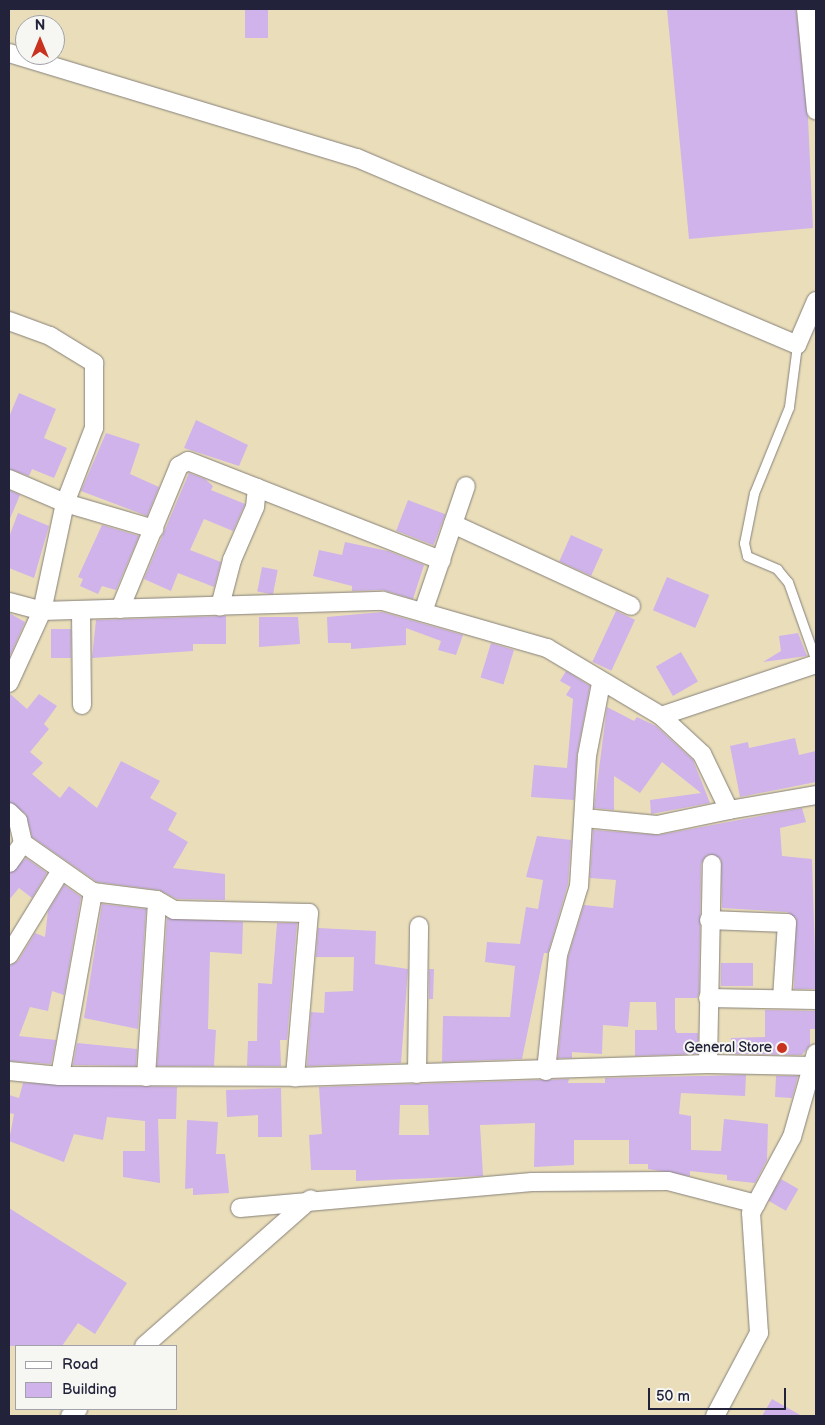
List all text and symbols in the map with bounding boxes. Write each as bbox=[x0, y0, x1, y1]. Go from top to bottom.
north arrow bbox=[15, 15, 65, 65]
text: N bbox=[35, 17, 45, 34]
place label: General Store bbox=[684, 1040, 772, 1056]
marker: General Store bbox=[776, 1042, 788, 1054]
legend bbox=[15, 1345, 178, 1410]
text: Road bbox=[62, 1355, 98, 1374]
scale bar bbox=[650, 1378, 788, 1410]
text: Building bbox=[62, 1380, 117, 1399]
text: 50 m bbox=[656, 1387, 690, 1406]

